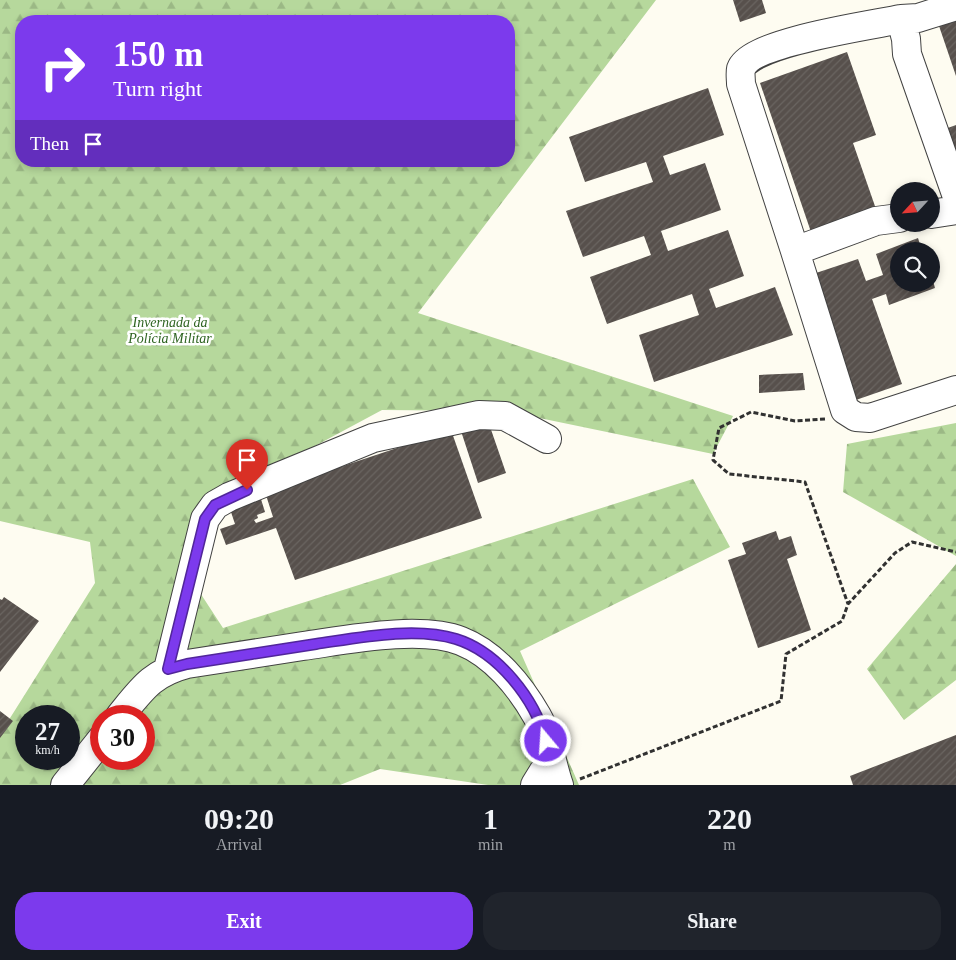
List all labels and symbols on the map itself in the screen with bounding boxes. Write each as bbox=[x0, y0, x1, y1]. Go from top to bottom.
north arrow bbox=[890, 182, 940, 232]
park label: Invernada da Polícia Militar bbox=[127, 315, 212, 346]
pin bbox=[226, 439, 268, 490]
speed limit sign: 30 bbox=[90, 705, 155, 770]
position arrow bbox=[519, 714, 571, 766]

